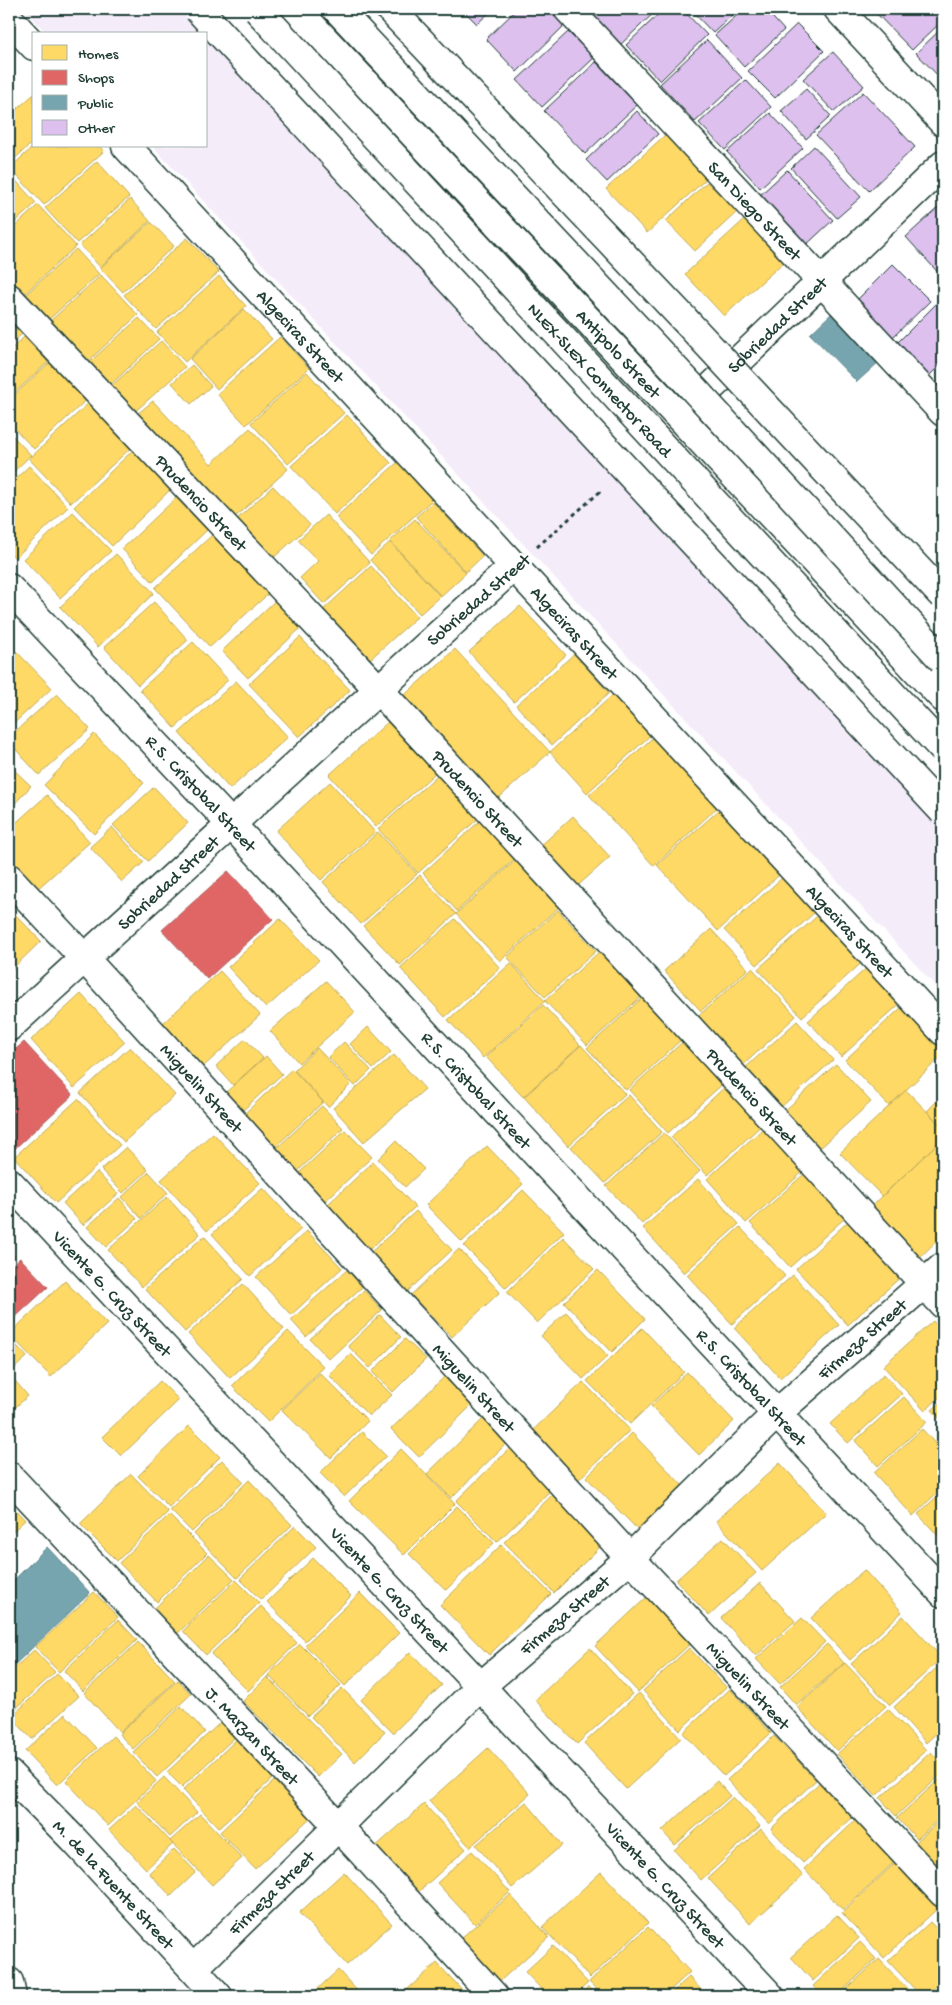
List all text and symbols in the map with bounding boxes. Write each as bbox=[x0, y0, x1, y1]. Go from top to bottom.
legend bbox=[32, 32, 208, 148]
text: Homes bbox=[78, 46, 119, 64]
text: Shops bbox=[78, 70, 114, 88]
text: Public bbox=[77, 96, 114, 114]
text: Other bbox=[78, 120, 116, 138]
street label: San Diego Street bbox=[702, 158, 806, 267]
street label: Sobriedad Street bbox=[724, 272, 834, 379]
street label: Algeciras Street bbox=[251, 286, 349, 389]
street label: NLEX-SLEX Connector Road bbox=[522, 299, 676, 464]
street label: Antipolo Street bbox=[571, 306, 665, 405]
street label: Prudencio Street bbox=[149, 451, 252, 558]
street label: Sobriedad Street bbox=[424, 549, 537, 651]
street label: Algeciras Street bbox=[525, 583, 623, 686]
street label: R.S. Cristobal Street bbox=[140, 732, 261, 858]
street label: Prudencio Street bbox=[426, 746, 528, 854]
street label: Sobriedad Street bbox=[114, 831, 226, 936]
street label: Algeciras Street bbox=[800, 881, 898, 985]
street label: R.S. Cristobal Street bbox=[416, 1028, 536, 1156]
street label: Miguelin Street bbox=[154, 1040, 247, 1139]
street label: Prudencio Street bbox=[700, 1044, 802, 1152]
street label: Vicente G. Cruz Street bbox=[46, 1227, 176, 1363]
street label: Firmeza Street bbox=[814, 1295, 913, 1386]
street label: R.S. Cristobal Street bbox=[691, 1325, 811, 1453]
street label: Miguelin Street bbox=[427, 1340, 520, 1439]
street label: Vicente G. Cruz Street bbox=[324, 1523, 453, 1660]
street label: Firmeza Street bbox=[516, 1571, 616, 1662]
street label: Miguelin Street bbox=[701, 1638, 794, 1737]
street label: J. Marzan Street bbox=[200, 1684, 303, 1792]
street label: M. de la Fuente Street bbox=[47, 1816, 179, 1956]
street label: Vicente G. Cruz Street bbox=[599, 1818, 729, 1955]
street label: Firmeza Street bbox=[225, 1846, 321, 1941]

